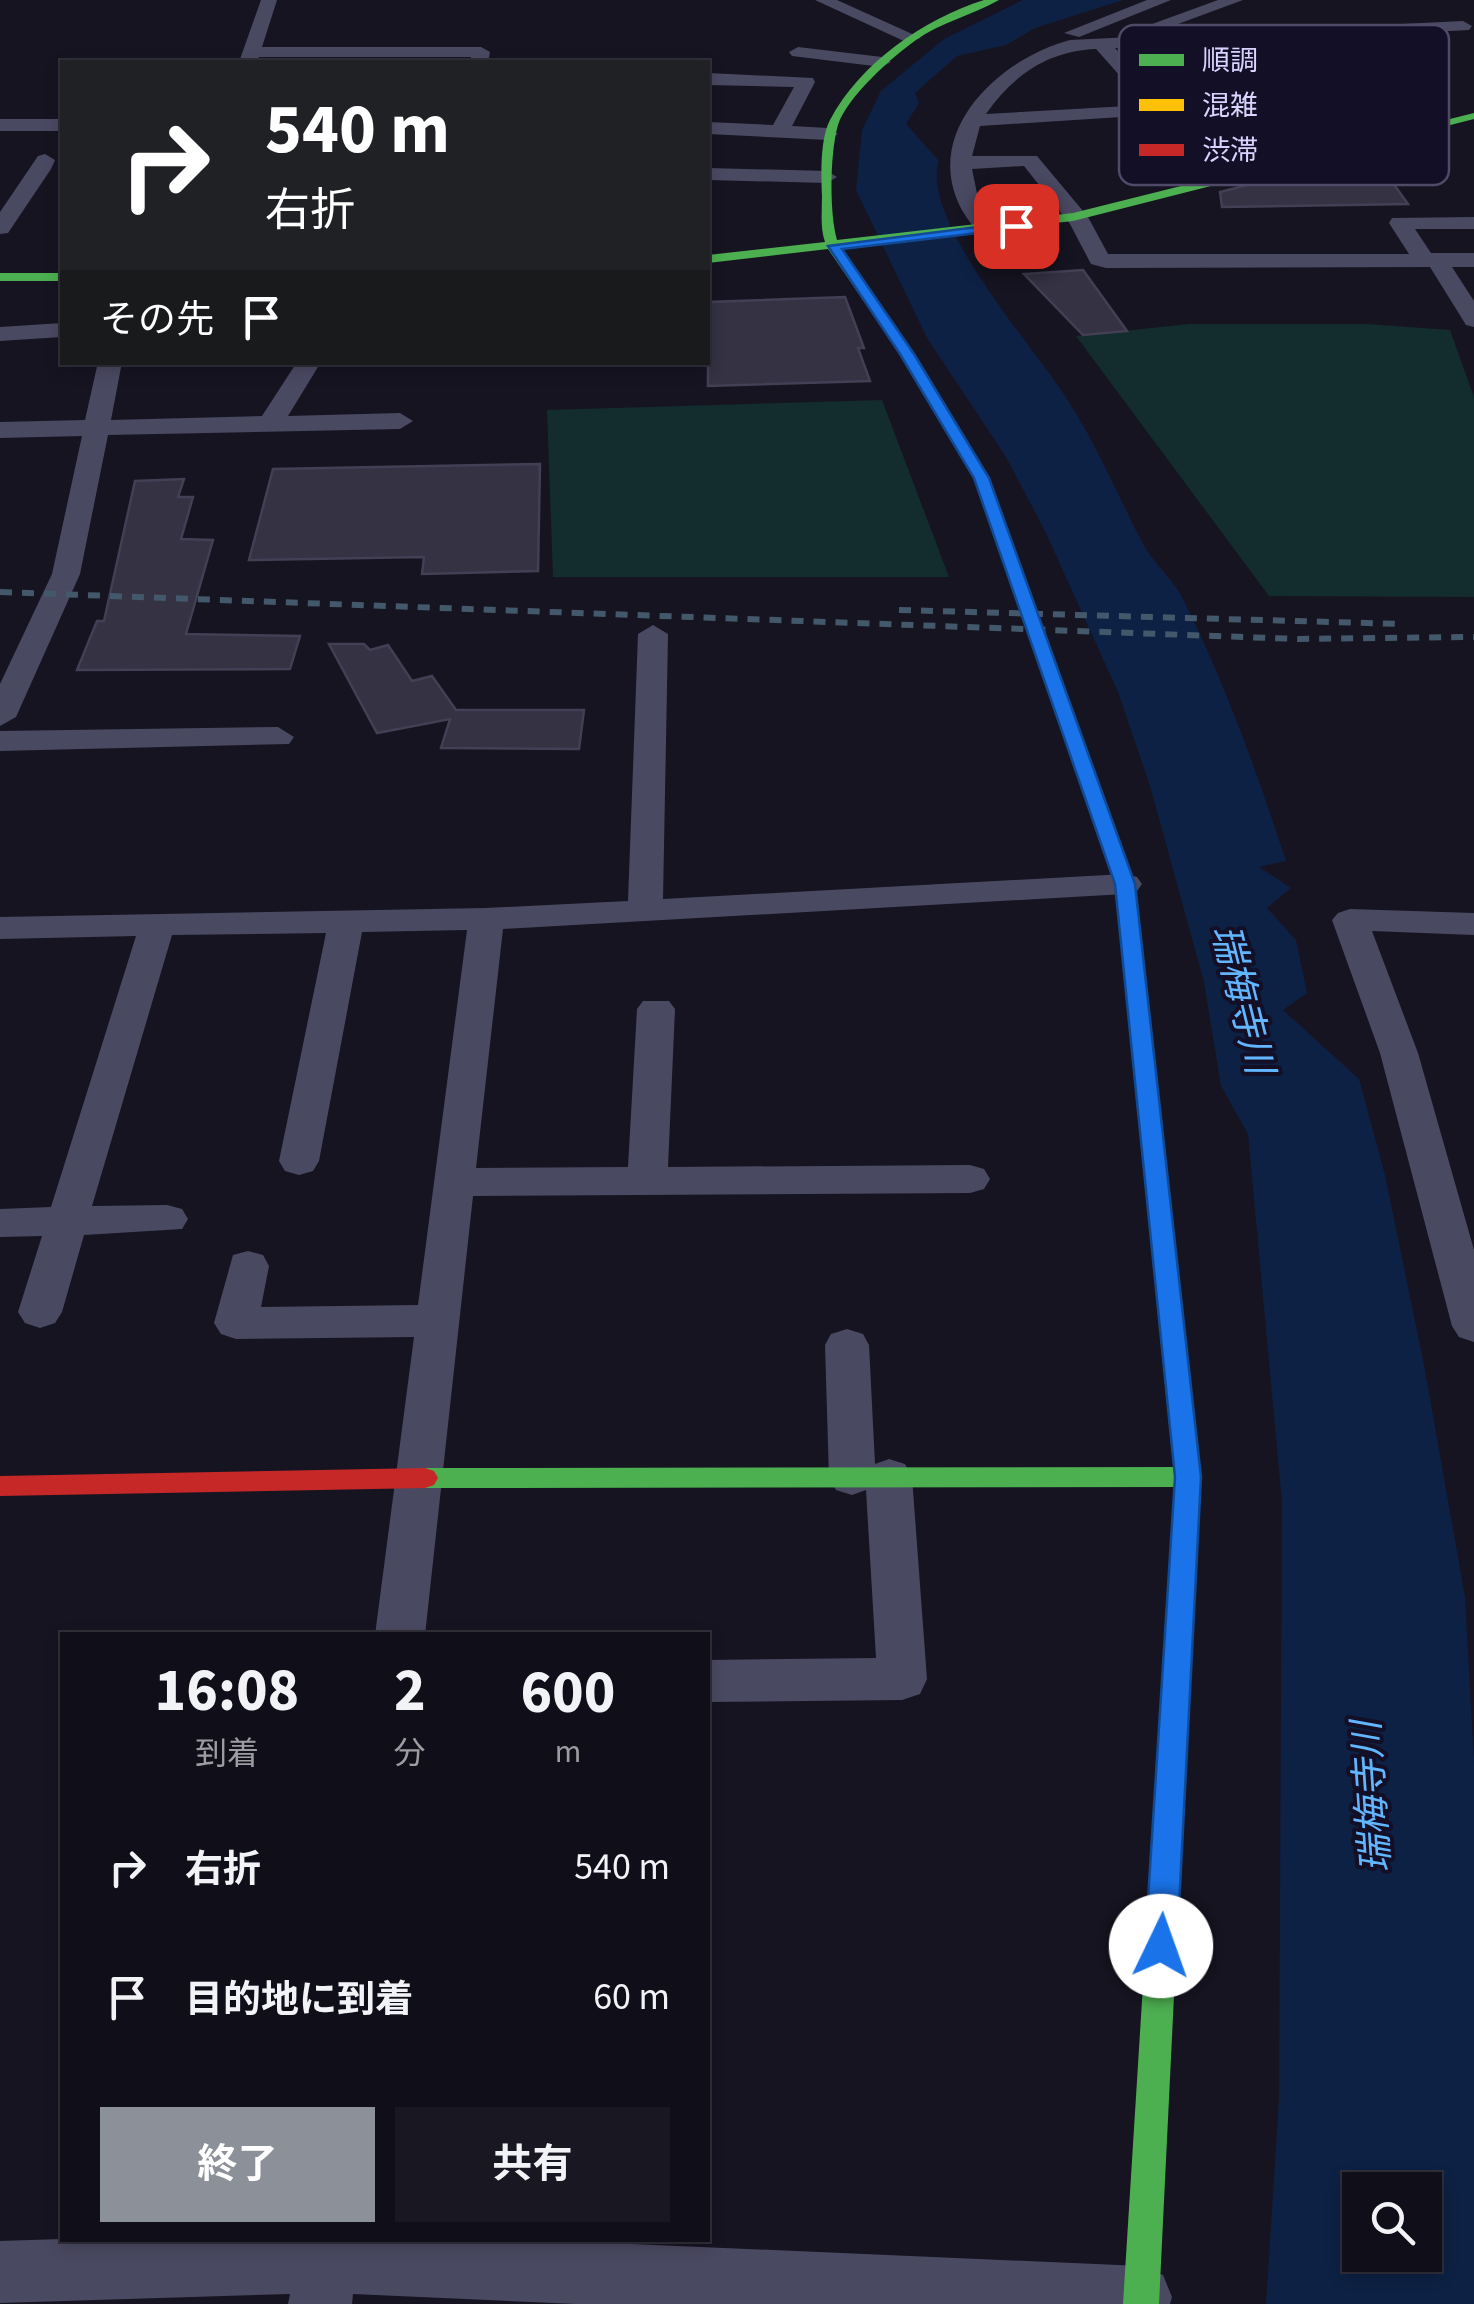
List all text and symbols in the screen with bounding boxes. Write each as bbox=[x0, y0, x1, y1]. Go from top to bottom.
legend bbox=[1119, 25, 1449, 185]
text: 順調 bbox=[1202, 41, 1258, 81]
text: 540 m bbox=[265, 80, 450, 180]
text: 混雑 bbox=[1202, 86, 1258, 126]
icon: right bbox=[100, 100, 230, 230]
text: 渋滞 bbox=[1202, 131, 1258, 171]
text: 右折 bbox=[265, 179, 355, 243]
pin bbox=[974, 184, 1059, 269]
icon: arrive bbox=[989, 199, 1044, 254]
icon: arrive bbox=[234, 290, 289, 345]
text: その先 bbox=[100, 293, 214, 347]
water label: 瑞梅寺川 bbox=[1197, 919, 1288, 1083]
text: 16:08 bbox=[155, 1649, 299, 1734]
text: 2 bbox=[394, 1649, 426, 1734]
text: 600 bbox=[520, 1651, 615, 1736]
water label: 瑞梅寺川 bbox=[1339, 1715, 1404, 1875]
text: m bbox=[555, 1729, 581, 1775]
text: 到着 bbox=[195, 1731, 259, 1777]
text: 分 bbox=[394, 1731, 426, 1777]
icon: right bbox=[100, 1840, 155, 1895]
text: 540 m bbox=[574, 1840, 670, 1894]
text: 右折 bbox=[185, 1843, 261, 1897]
position arrow bbox=[1109, 1894, 1213, 1998]
icon: arrive bbox=[100, 1970, 155, 2025]
text: 60 m bbox=[593, 1970, 670, 2024]
text: 目的地に到着 bbox=[185, 1973, 413, 2027]
button: 終了 bbox=[100, 2107, 375, 2222]
button: 共有 bbox=[395, 2107, 670, 2222]
map controls bbox=[1342, 2172, 1442, 2272]
button: search bbox=[1342, 2172, 1442, 2272]

